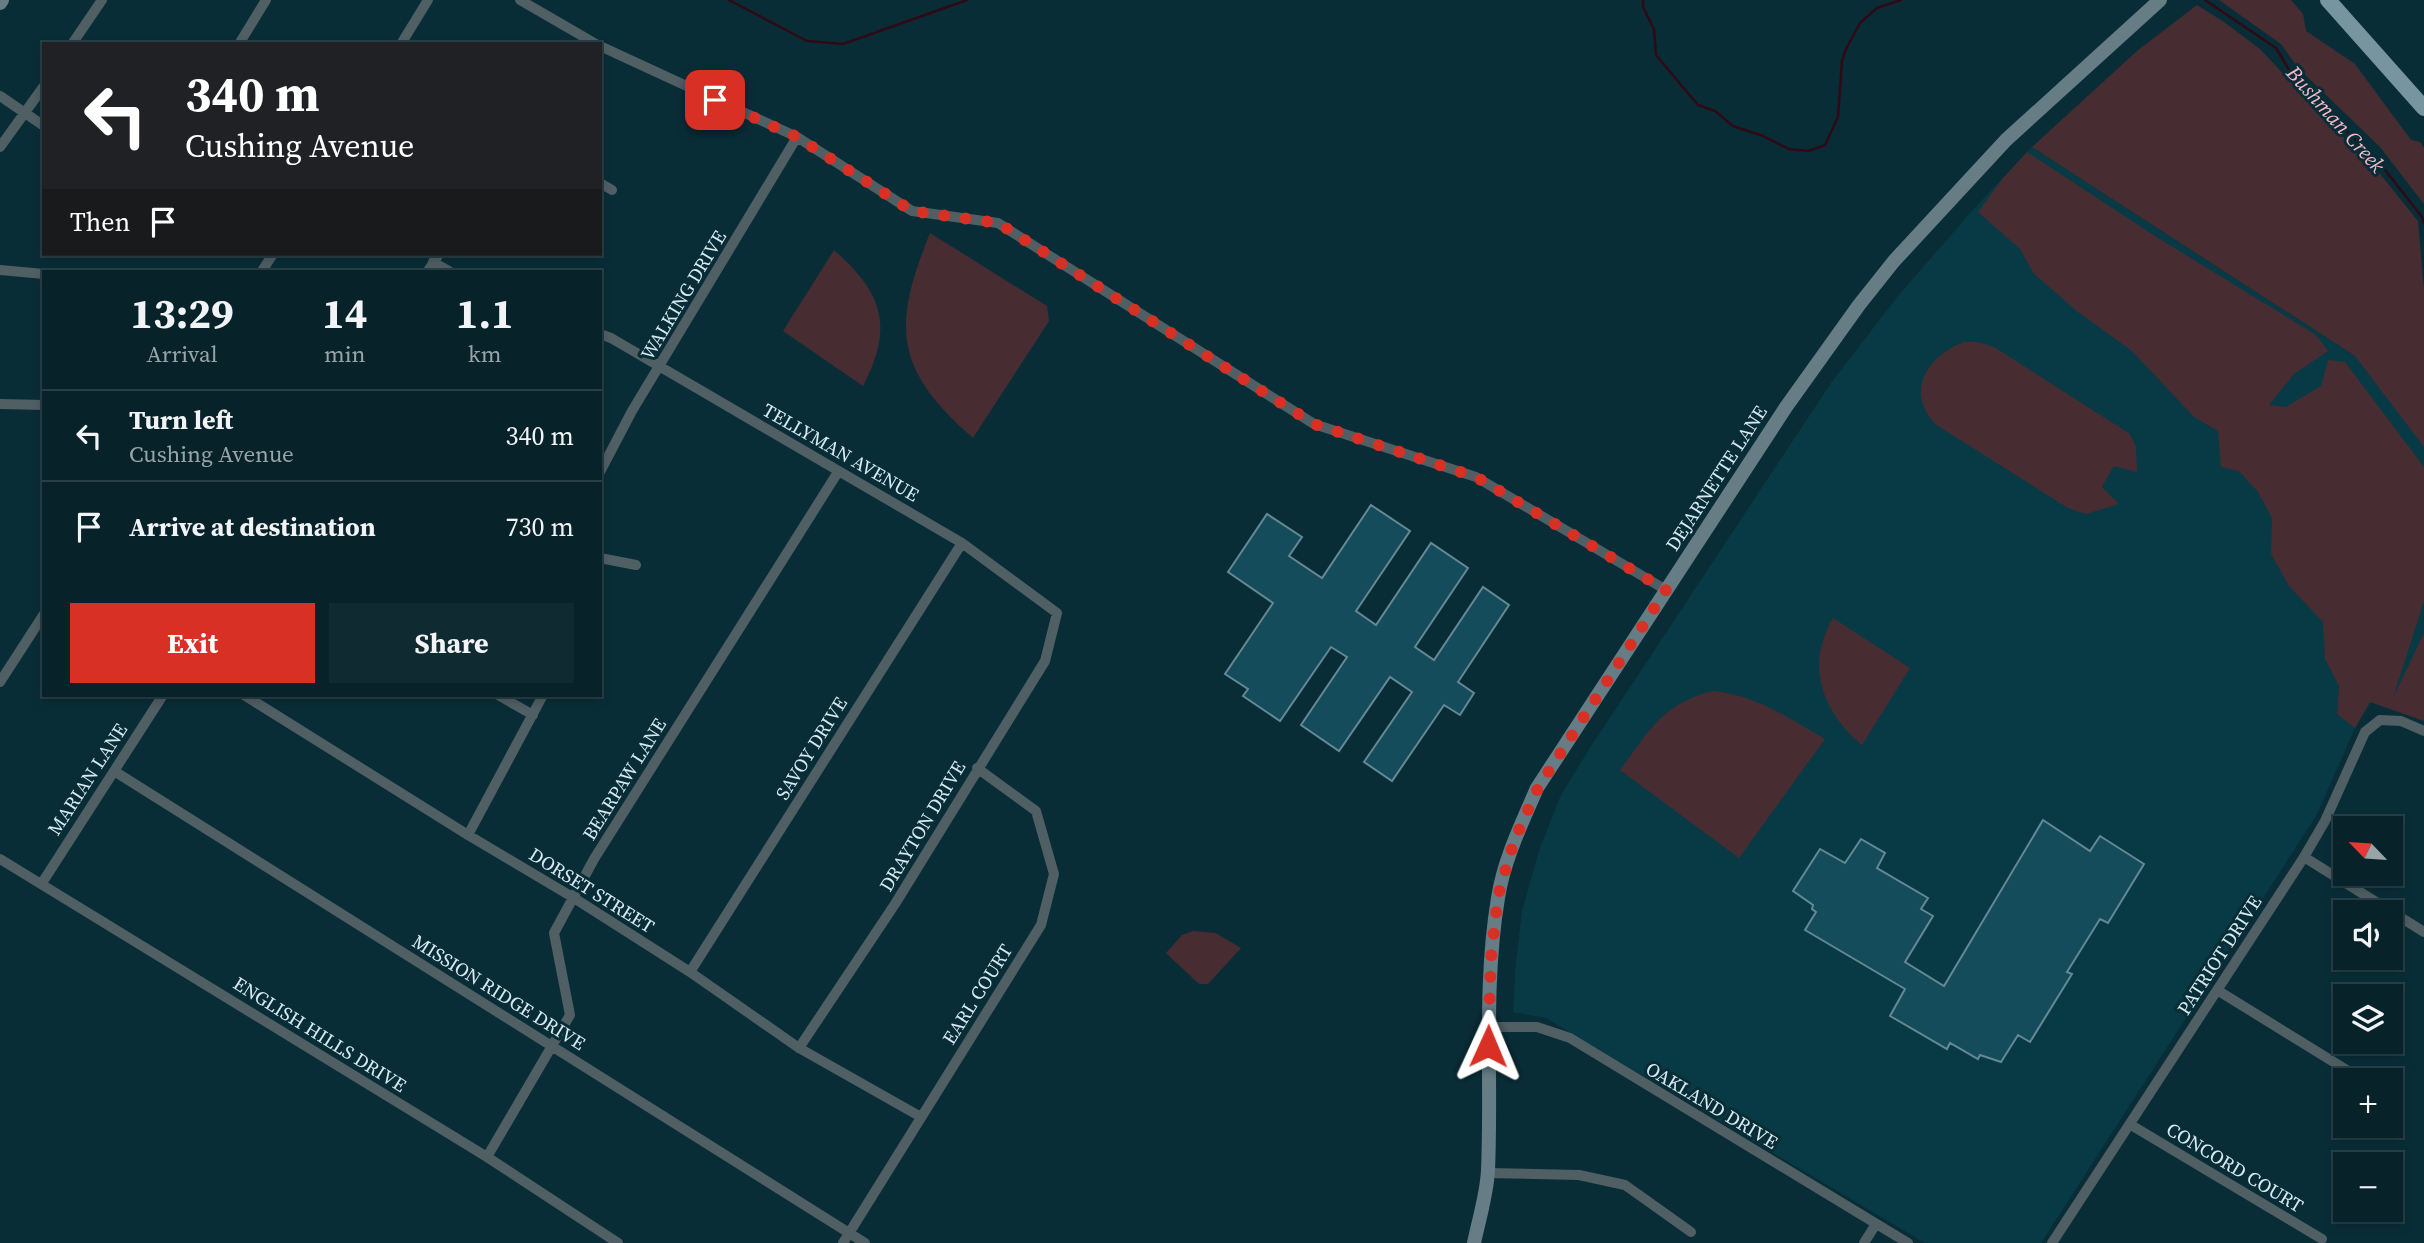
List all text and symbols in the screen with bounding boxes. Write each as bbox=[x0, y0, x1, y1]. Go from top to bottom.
water label: Bushman Creek bbox=[2279, 58, 2392, 179]
text: 340 m bbox=[185, 60, 320, 127]
icon: left bbox=[70, 70, 161, 161]
pin bbox=[685, 70, 745, 130]
icon: arrive bbox=[696, 81, 734, 119]
text: Cushing Avenue bbox=[185, 124, 414, 168]
icon: arrive bbox=[144, 203, 182, 241]
text: Then bbox=[70, 204, 130, 240]
street label: WALKING DRIVE bbox=[634, 225, 732, 365]
text: 13:29 bbox=[130, 284, 234, 342]
text: 14 bbox=[322, 284, 368, 342]
text: 1.1 bbox=[456, 284, 514, 342]
text: Arrival bbox=[146, 338, 218, 370]
text: min bbox=[324, 338, 365, 370]
text: km bbox=[468, 338, 501, 370]
street label: TELLYMAN AVENUE bbox=[758, 397, 924, 507]
street label: DEJARNETTE LANE bbox=[1659, 400, 1773, 556]
text: Turn left bbox=[129, 402, 233, 438]
icon: left bbox=[70, 417, 108, 455]
text: 340 m bbox=[506, 418, 574, 454]
text: Cushing Avenue bbox=[129, 438, 294, 470]
icon: arrive bbox=[70, 508, 108, 546]
text: Arrive at destination bbox=[129, 509, 376, 545]
text: 730 m bbox=[506, 509, 574, 545]
button: Exit bbox=[70, 603, 315, 683]
button: Share bbox=[329, 603, 574, 683]
street label: SAVOY DRIVE bbox=[769, 692, 853, 804]
street label: BEARPAW LANE bbox=[576, 713, 672, 845]
street label: MARIAN LANE bbox=[41, 718, 133, 840]
street label: DRAYTON DRIVE bbox=[873, 756, 971, 896]
north arrow bbox=[2333, 816, 2403, 886]
map controls bbox=[2333, 816, 2403, 1222]
street label: DORSET STREET bbox=[524, 841, 660, 939]
street label: PATRIOT DRIVE bbox=[2171, 890, 2267, 1020]
button: sound bbox=[2333, 900, 2403, 970]
street label: MISSION RIDGE DRIVE bbox=[407, 928, 591, 1056]
street label: EARL COURT bbox=[936, 938, 1018, 1049]
street label: ENGLISH HILLS DRIVE bbox=[229, 970, 411, 1098]
button: layers bbox=[2333, 984, 2403, 1054]
position arrow bbox=[1451, 1009, 1525, 1083]
street label: OAKLAND DRIVE bbox=[1641, 1055, 1783, 1155]
button: + bbox=[2333, 1068, 2403, 1138]
street label: CONCORD COURT bbox=[2162, 1116, 2309, 1218]
button: − bbox=[2333, 1152, 2403, 1222]

